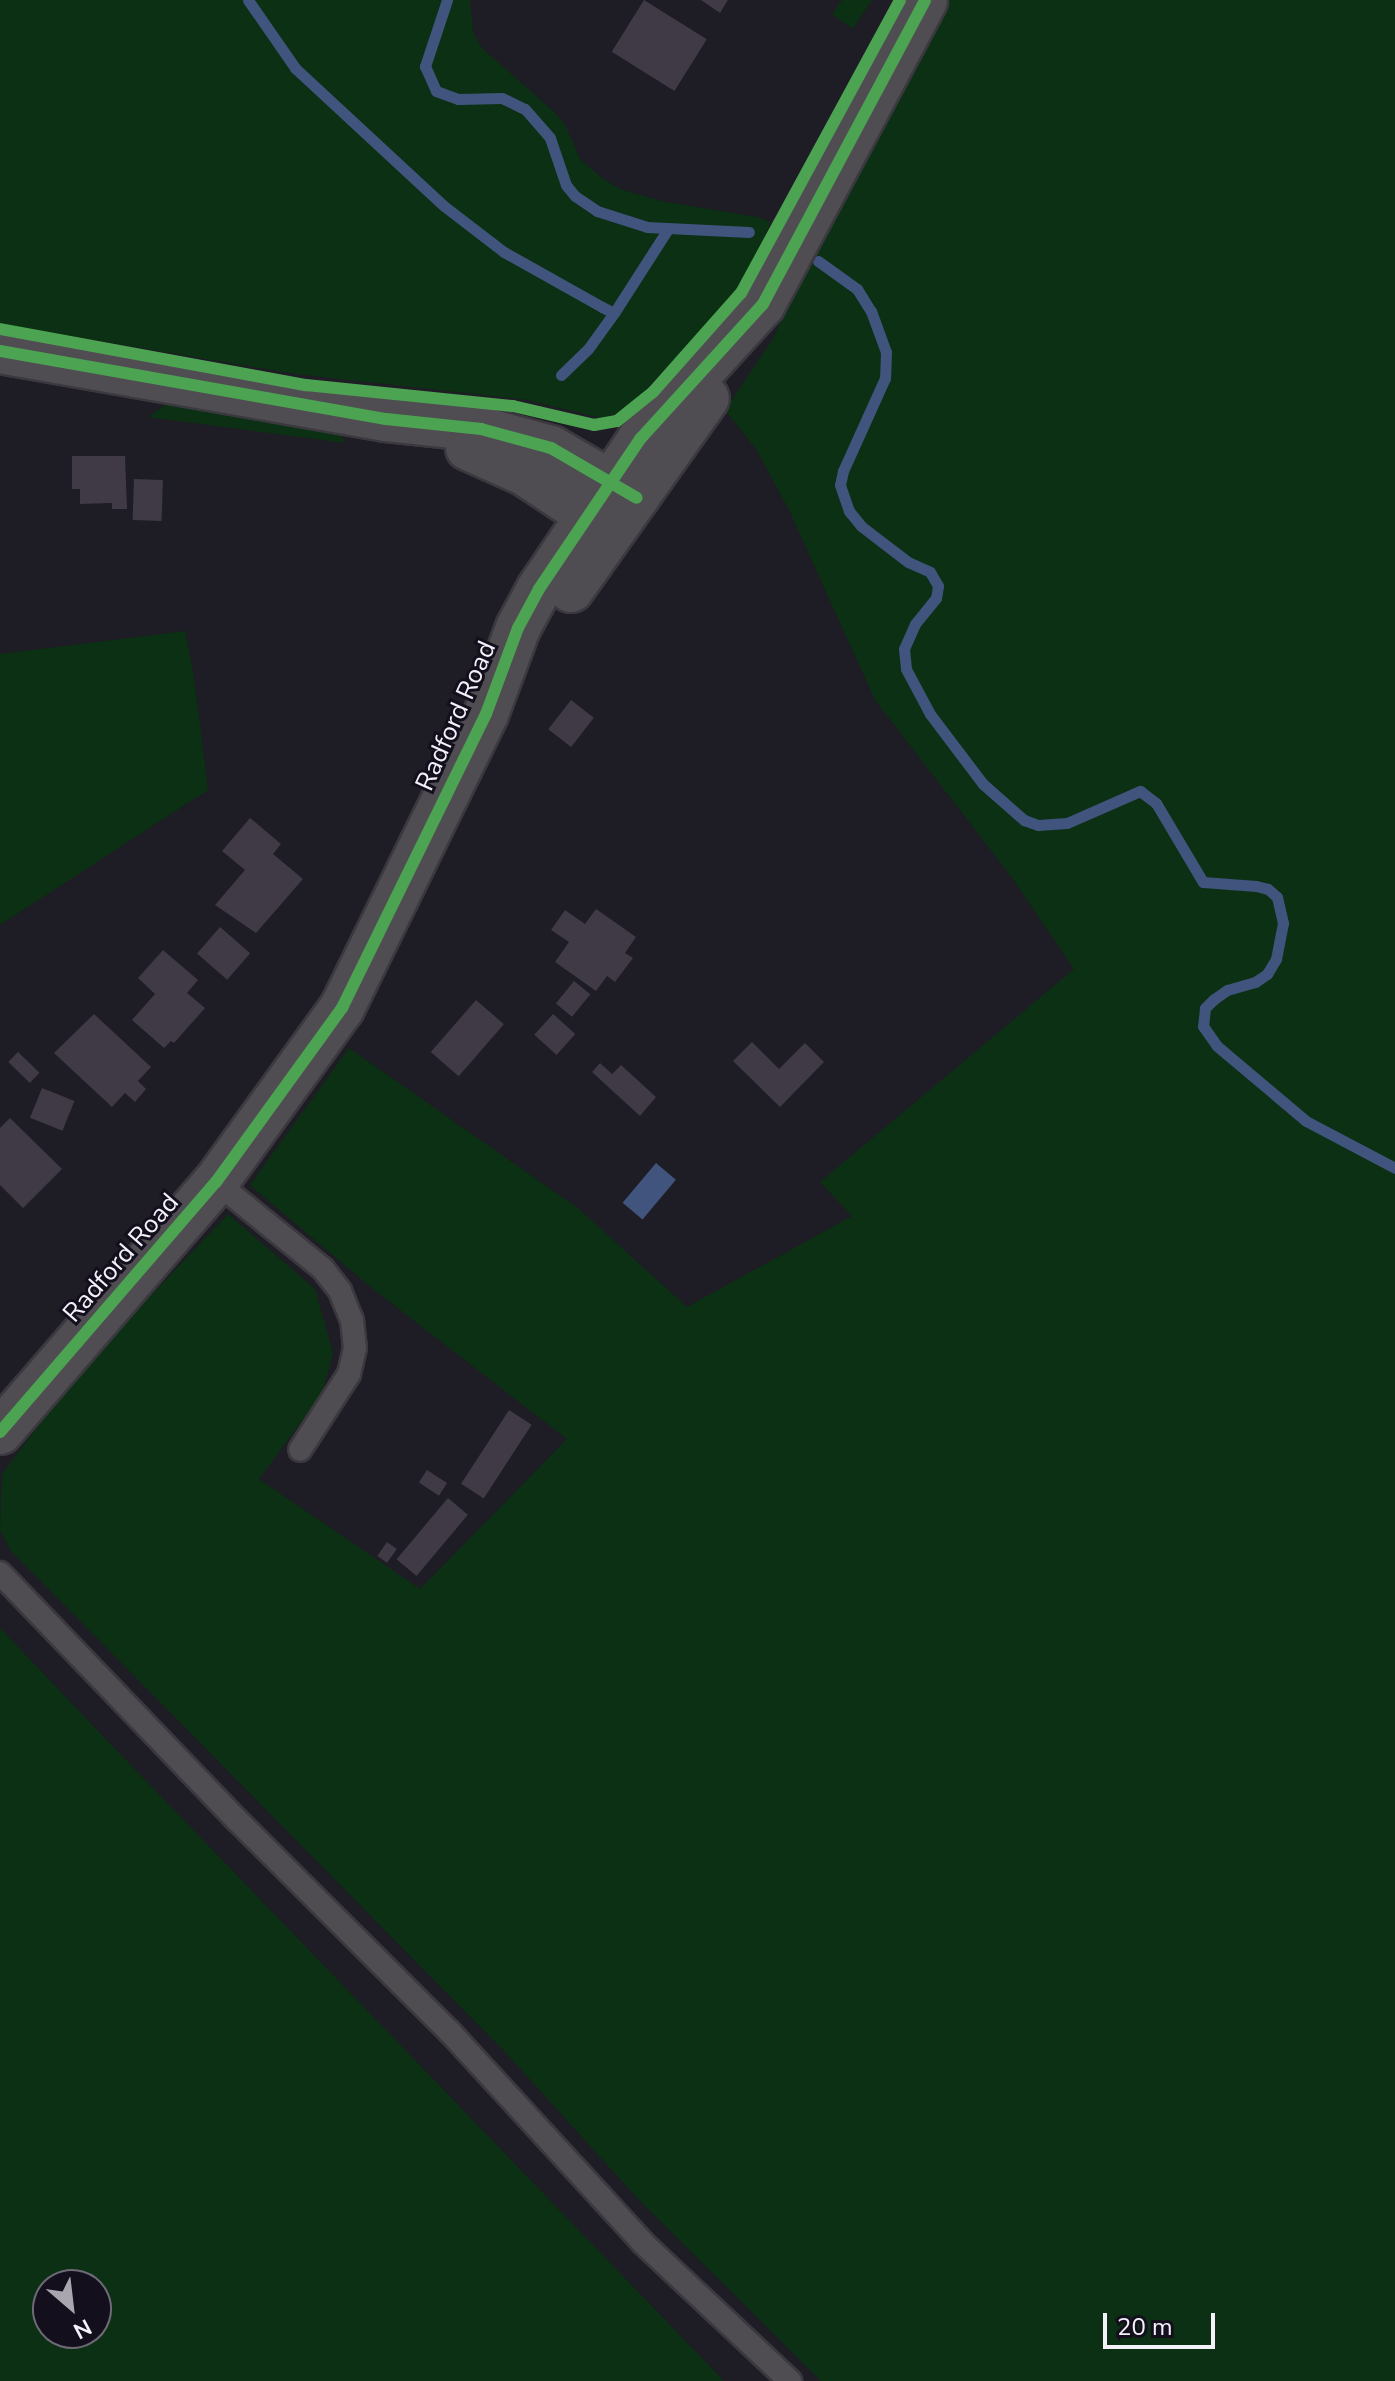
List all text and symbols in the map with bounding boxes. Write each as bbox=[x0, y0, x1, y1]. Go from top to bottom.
street label: Radford Road bbox=[409, 636, 503, 796]
street label: Radford Road bbox=[57, 1187, 185, 1329]
north arrow bbox=[32, 2269, 112, 2349]
scale bar bbox=[1107, 2297, 1219, 2347]
text: N bbox=[68, 2311, 97, 2346]
text: 20 m bbox=[1117, 2311, 1173, 2343]

